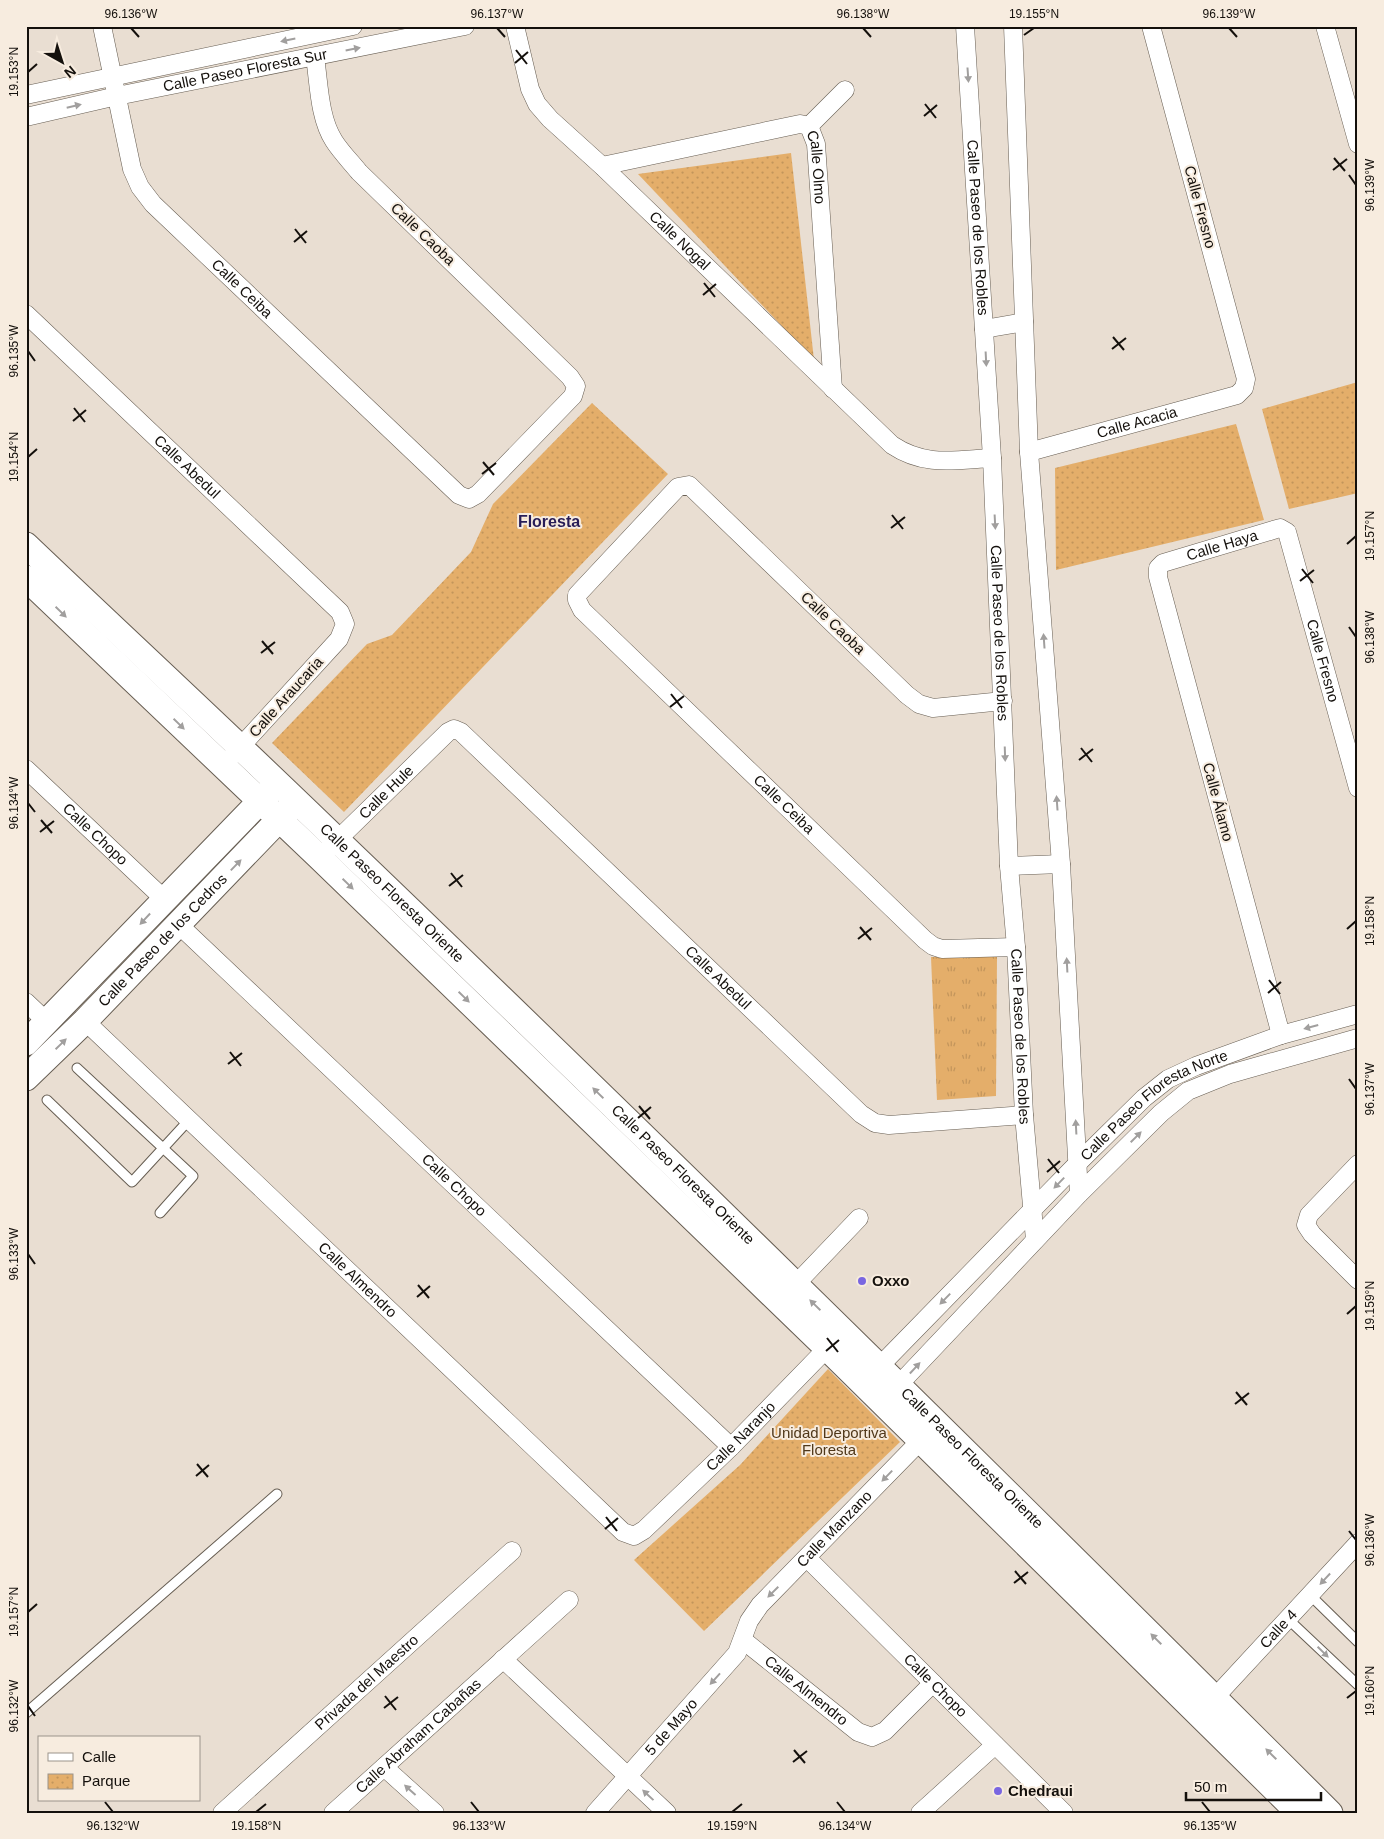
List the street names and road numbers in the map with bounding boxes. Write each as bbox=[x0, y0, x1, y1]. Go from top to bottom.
street label: Calle Paseo Floresta Sur bbox=[161, 45, 328, 95]
street label: Calle Olmo bbox=[803, 128, 829, 205]
street label: Calle Paseo de los Robles bbox=[964, 139, 992, 316]
street label: Calle Fresno bbox=[1181, 164, 1220, 250]
street label: Calle Caoba bbox=[388, 199, 459, 269]
street label: Calle Nogal bbox=[646, 207, 714, 273]
street label: Calle Ceiba bbox=[208, 255, 277, 322]
street label: Calle Acacia bbox=[1095, 403, 1180, 441]
street label: Calle Abedul bbox=[151, 431, 224, 502]
street label: Calle Haya bbox=[1184, 526, 1260, 564]
street label: Calle Paseo de los Robles bbox=[988, 545, 1012, 721]
street label: Calle Caoba bbox=[798, 588, 869, 658]
street label: Calle Fresno bbox=[1304, 617, 1343, 704]
street label: Calle Araucaria bbox=[245, 653, 326, 740]
street label: Calle Álamo bbox=[1200, 761, 1237, 843]
street label: Calle Hule bbox=[355, 762, 417, 822]
street label: Calle Ceiba bbox=[750, 771, 819, 837]
street label: Calle Chopo bbox=[60, 799, 131, 868]
street label: Calle Paseo Floresta Oriente bbox=[317, 820, 468, 965]
street label: Calle Paseo de los Cedros bbox=[95, 870, 230, 1010]
street label: Calle Abedul bbox=[682, 942, 755, 1012]
street label: Calle Paseo de los Robles bbox=[1008, 948, 1034, 1125]
street label: Calle Paseo Floresta Norte bbox=[1077, 1046, 1230, 1164]
street label: Calle Paseo Floresta Oriente bbox=[608, 1101, 758, 1248]
street label: Calle Chopo bbox=[419, 1150, 490, 1219]
street label: Calle Almendro bbox=[315, 1238, 401, 1321]
street label: Calle Paseo Floresta Oriente bbox=[898, 1384, 1047, 1532]
street label: Calle Naranjo bbox=[702, 1398, 778, 1474]
street label: Calle Manzano bbox=[793, 1487, 875, 1570]
street label: Calle 4 bbox=[1256, 1606, 1300, 1652]
street label: Privada del Maestro bbox=[311, 1631, 422, 1733]
street label: Calle Chopo bbox=[901, 1650, 971, 1720]
street label: Calle Almendro bbox=[762, 1652, 852, 1729]
street label: Calle Abraham Cabañas bbox=[352, 1675, 484, 1796]
street label: 5 de Mayo bbox=[641, 1695, 701, 1758]

